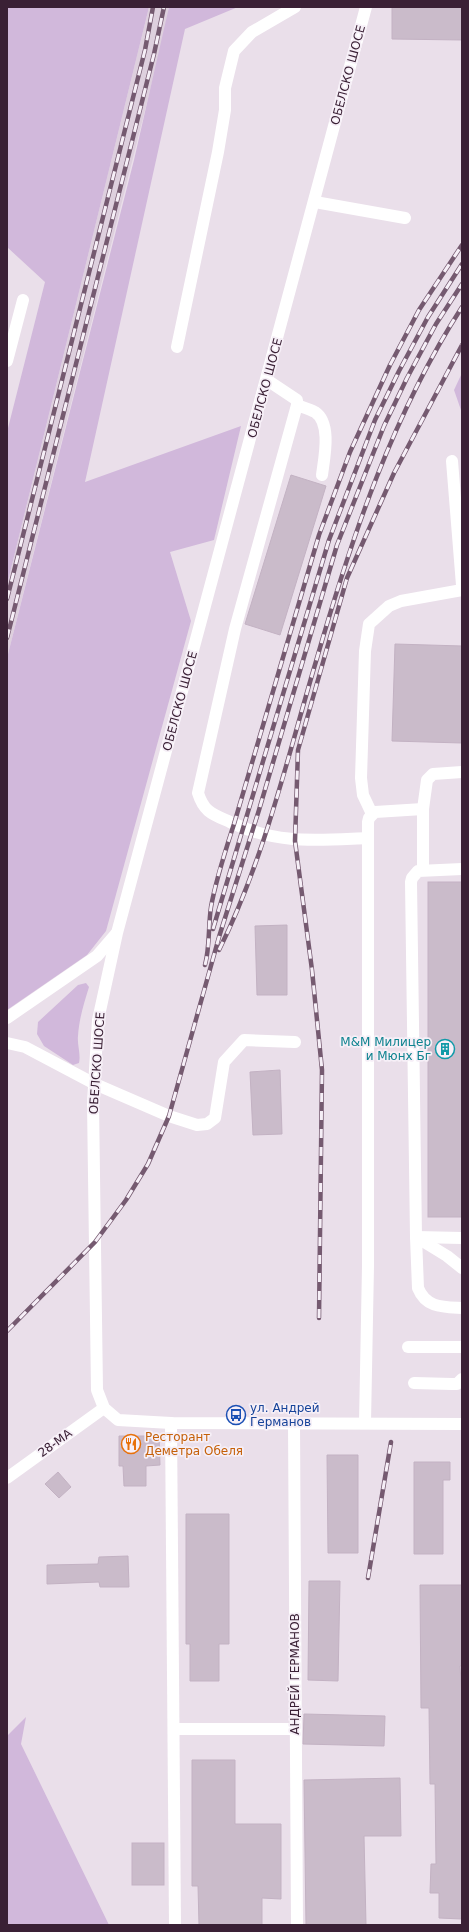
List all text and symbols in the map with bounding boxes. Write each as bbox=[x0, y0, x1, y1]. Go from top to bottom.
street label: ОБЕЛСКО ШОСЕ bbox=[328, 24, 368, 126]
street label: ОБЕЛСКО ШОСЕ bbox=[245, 337, 285, 439]
street label: ОБЕЛСКО ШОСЕ bbox=[160, 650, 200, 752]
street label: ОБЕЛСКО ШОСЕ bbox=[86, 1011, 108, 1115]
place label: М&M Mилицер и Мюнх Бг bbox=[340, 1035, 431, 1063]
building icon: М&M Mилицер и Мюнх Бг bbox=[434, 1038, 456, 1060]
place label: ул. Андрей Германов bbox=[250, 1401, 320, 1429]
bus stop icon: ул. Андрей Германов bbox=[225, 1404, 247, 1426]
street label: 28-МА bbox=[35, 1426, 75, 1460]
place label: Ресторант Деметра Обеля bbox=[145, 1430, 243, 1458]
restaurant icon: Ресторант Деметра Обеля bbox=[120, 1433, 142, 1455]
street label: АНДРЕЙ ГЕРМАНОВ bbox=[287, 1613, 302, 1735]

